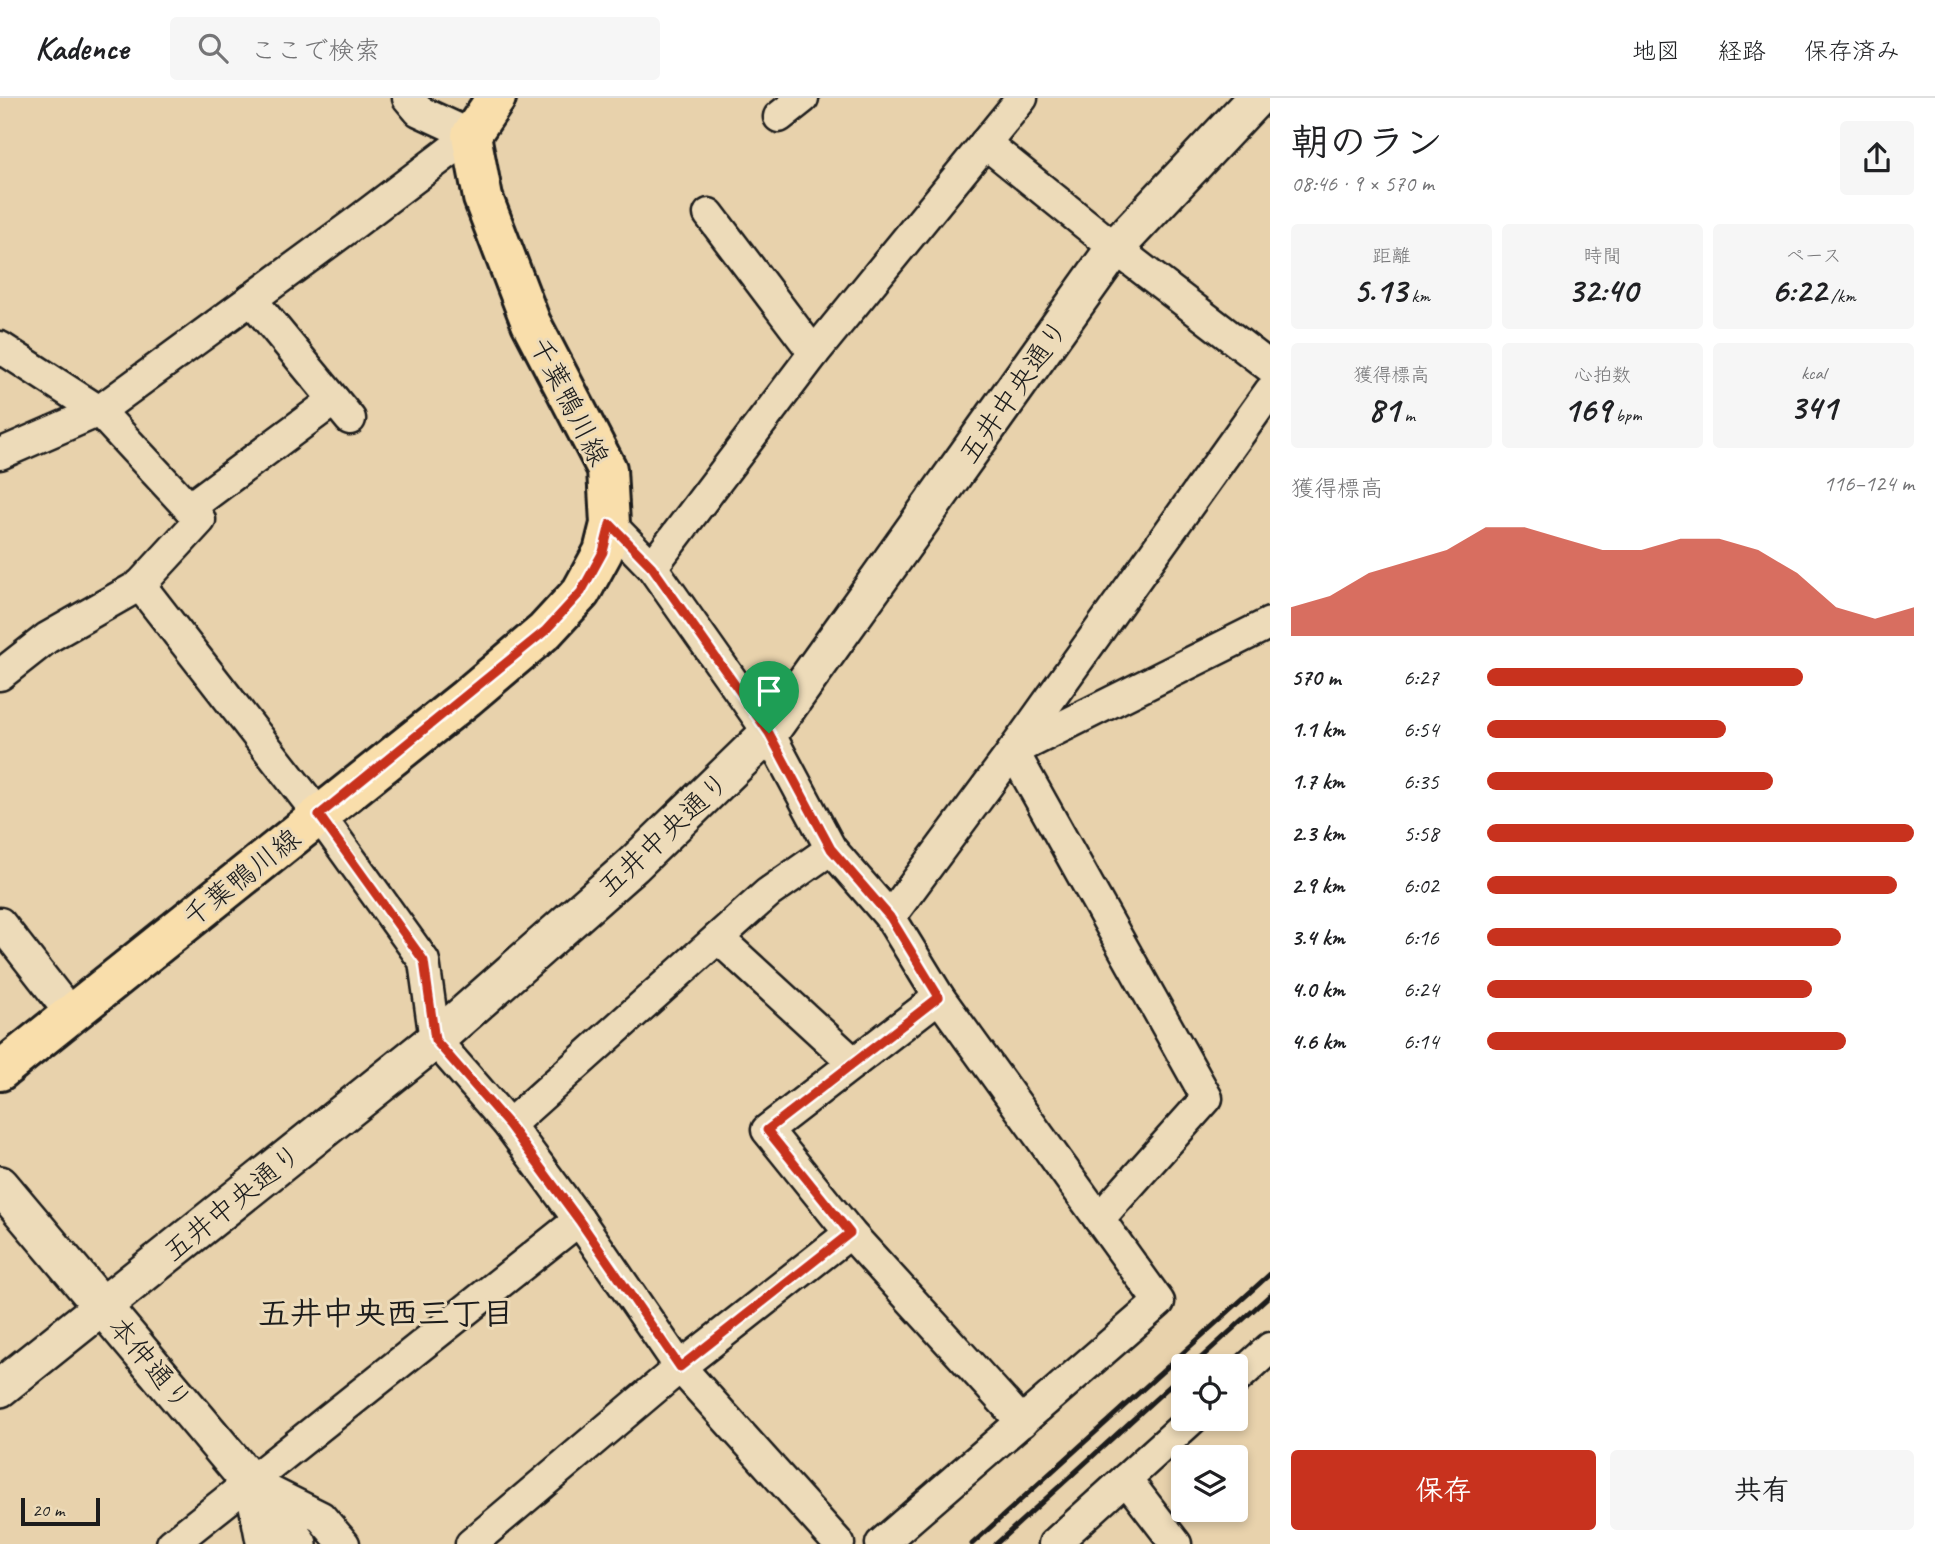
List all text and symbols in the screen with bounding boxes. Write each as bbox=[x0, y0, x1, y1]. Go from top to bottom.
search box bbox=[170, 17, 660, 80]
text: Kadence bbox=[35, 27, 128, 69]
icon: search bbox=[194, 29, 232, 67]
text: ここで検索 bbox=[250, 34, 380, 67]
text: 地図 bbox=[1632, 36, 1680, 66]
text: 経路 bbox=[1718, 36, 1766, 66]
text: 保存済み bbox=[1804, 36, 1900, 66]
text: 朝のラン bbox=[1291, 119, 1443, 166]
button: share bbox=[1840, 121, 1914, 195]
text: 08:46 · 9 × 570 m bbox=[1291, 169, 1434, 198]
text: 距離 bbox=[1372, 244, 1411, 268]
text: 時間 bbox=[1583, 244, 1622, 268]
text: ペース bbox=[1786, 244, 1841, 268]
text: 5.13 bbox=[1353, 268, 1407, 313]
text: 32:40 bbox=[1568, 268, 1637, 313]
text: 6:22 bbox=[1771, 268, 1826, 313]
text: km bbox=[1407, 284, 1430, 308]
text: /km bbox=[1826, 284, 1856, 308]
street label: 五井中央通り bbox=[951, 312, 1076, 470]
street label: 千葉鴨川線 bbox=[522, 331, 617, 472]
text: kcal bbox=[1801, 361, 1826, 385]
text: 獲得標高 bbox=[1353, 363, 1430, 387]
text: 心拍数 bbox=[1574, 363, 1631, 387]
text: 341 bbox=[1790, 385, 1837, 430]
text: 81 bbox=[1368, 387, 1400, 432]
text: 169 bbox=[1563, 387, 1611, 432]
text: m bbox=[1400, 403, 1415, 427]
text: bpm bbox=[1611, 403, 1642, 427]
text: 116–124 m bbox=[1823, 469, 1914, 498]
text: 獲得標高 bbox=[1291, 474, 1383, 503]
pin bbox=[739, 661, 799, 733]
text: 570 m bbox=[1291, 663, 1340, 692]
text: 6:27 bbox=[1403, 663, 1439, 692]
icon: arrive bbox=[750, 672, 788, 710]
text: 1.1 km bbox=[1291, 715, 1345, 744]
text: 6:54 bbox=[1403, 715, 1439, 744]
street label: 五井中央通り bbox=[590, 764, 737, 904]
text: 1.7 km bbox=[1291, 767, 1344, 796]
text: 6:35 bbox=[1403, 767, 1439, 796]
text: 2.3 km bbox=[1291, 819, 1345, 848]
text: 5:58 bbox=[1403, 819, 1439, 848]
street label: 千葉鴨川線 bbox=[175, 821, 307, 934]
text: 2.9 km bbox=[1291, 871, 1344, 900]
text: 6:02 bbox=[1403, 871, 1439, 900]
text: 3.4 km bbox=[1291, 923, 1345, 952]
text: 6:16 bbox=[1403, 923, 1439, 952]
text: 4.0 km bbox=[1291, 975, 1345, 1004]
text: 6:24 bbox=[1403, 975, 1439, 1004]
text: 4.6 km bbox=[1291, 1027, 1345, 1056]
text: 6:14 bbox=[1403, 1027, 1439, 1056]
street label: 五井中央通り bbox=[156, 1136, 309, 1269]
district label: 五井中央西三丁目 bbox=[258, 1293, 514, 1334]
street label: 本仲通り bbox=[101, 1309, 200, 1417]
map controls bbox=[1171, 1354, 1248, 1522]
button: locate bbox=[1171, 1354, 1248, 1431]
button: layers bbox=[1171, 1445, 1248, 1522]
button: 保存 bbox=[1291, 1450, 1596, 1530]
button: 共有 bbox=[1610, 1450, 1914, 1530]
scale bar bbox=[21, 1495, 100, 1527]
text: 20 m bbox=[32, 1498, 64, 1522]

